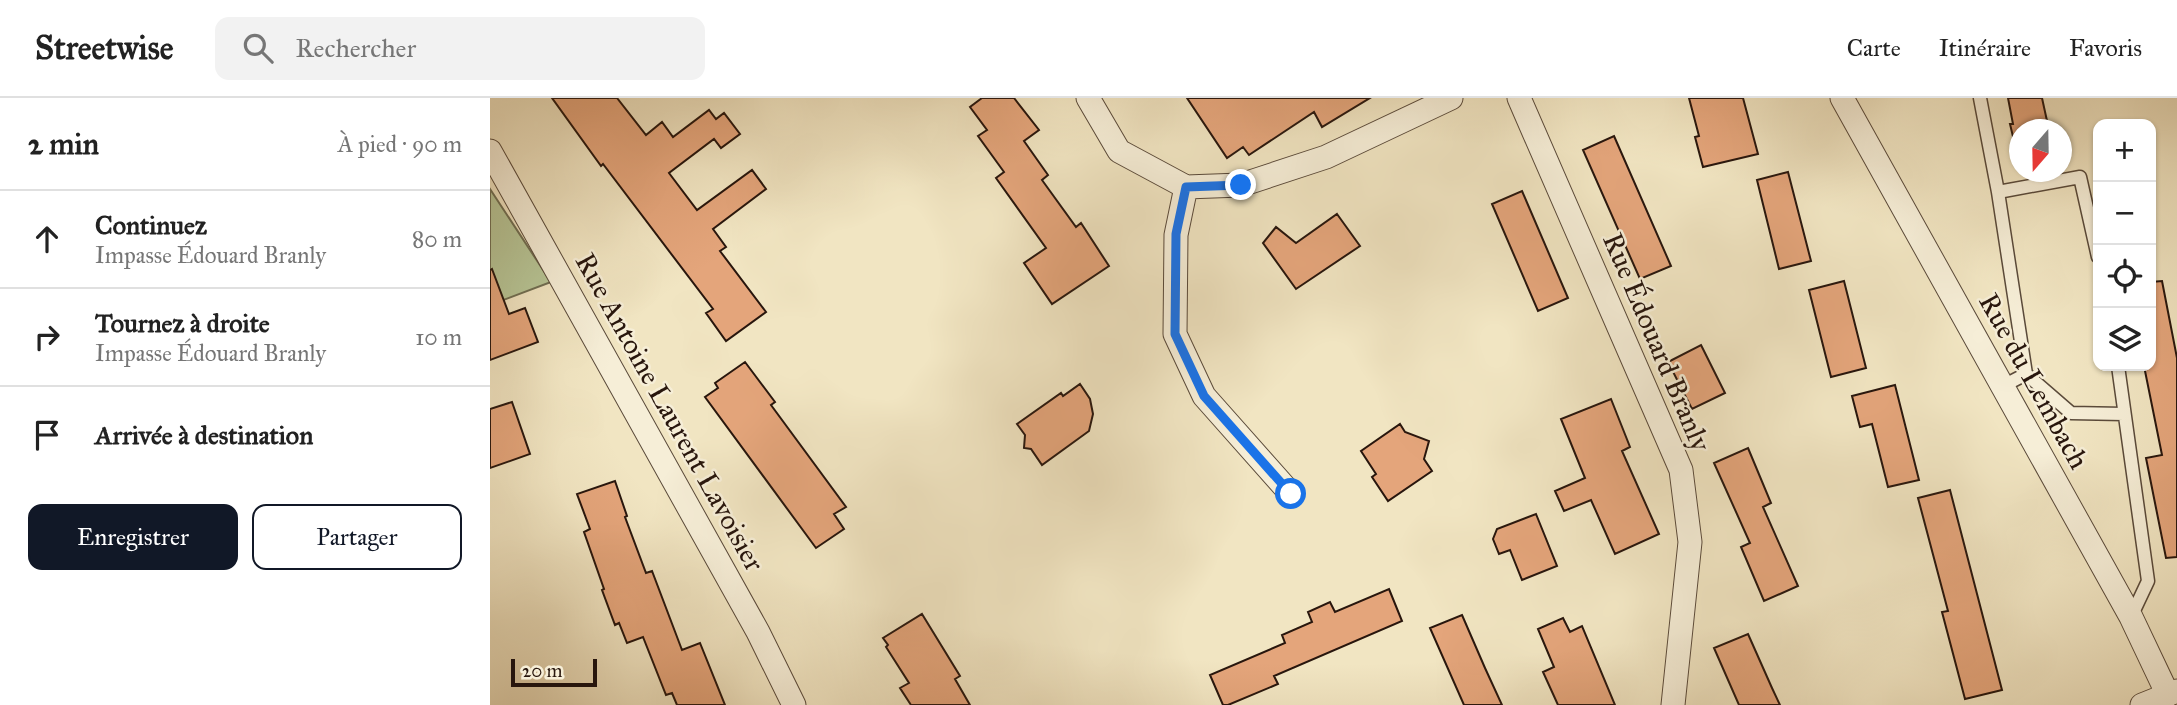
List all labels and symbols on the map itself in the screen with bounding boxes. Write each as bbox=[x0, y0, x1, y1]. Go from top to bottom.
north arrow bbox=[2009, 119, 2072, 182]
route end bbox=[1225, 169, 1256, 200]
street label: Rue Édouard Branly bbox=[1595, 228, 1719, 457]
street label: Rue Antoine Laurent Lavoisier bbox=[568, 247, 772, 578]
street label: Rue du Lembach bbox=[1971, 287, 2097, 475]
route start bbox=[1275, 478, 1306, 509]
scale bar bbox=[511, 656, 597, 688]

